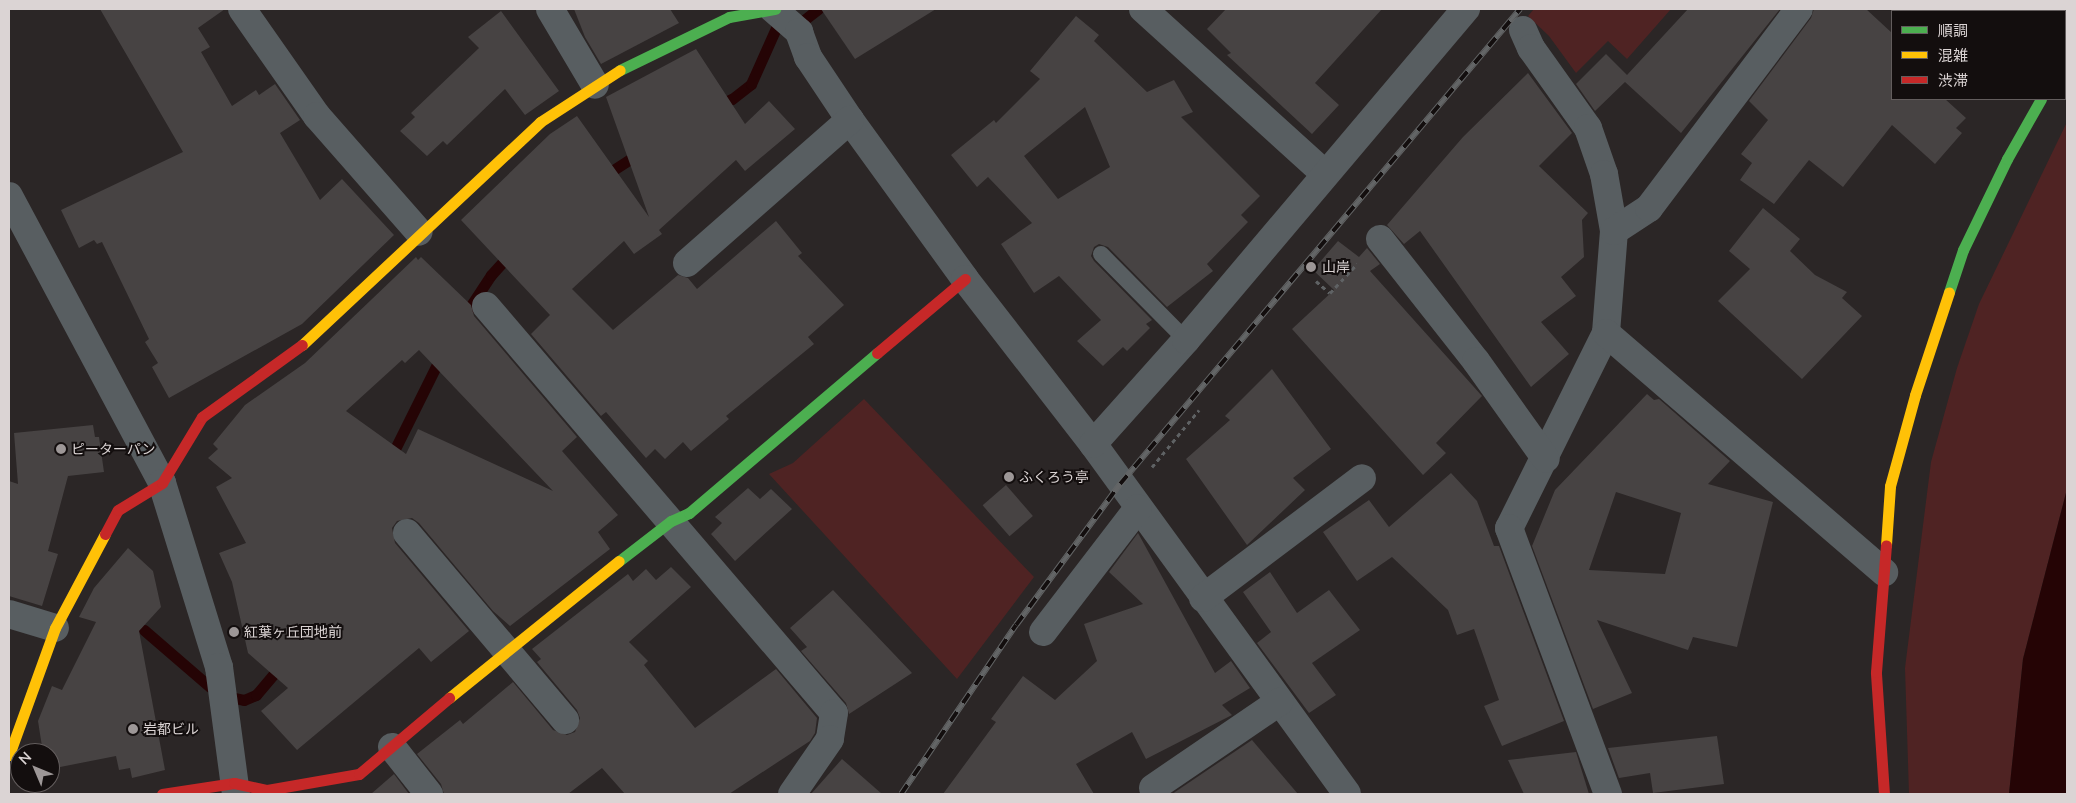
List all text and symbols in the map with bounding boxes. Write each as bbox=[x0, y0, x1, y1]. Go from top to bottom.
legend bbox=[1891, 10, 2066, 100]
text: 順調 bbox=[1938, 21, 1968, 39]
text: 混雑 bbox=[1938, 46, 1968, 64]
text: 渋滞 bbox=[1938, 71, 1968, 89]
place label: 山岸 bbox=[1322, 259, 1350, 275]
marker: 山岸 bbox=[1304, 260, 1318, 274]
place label: ピーターパン bbox=[71, 441, 155, 457]
marker: ピーターパン bbox=[55, 443, 67, 455]
place label: ふくろう亭 bbox=[1019, 469, 1089, 485]
marker: ふくろう亭 bbox=[1003, 471, 1015, 483]
place label: 紅葉ヶ丘団地前 bbox=[244, 624, 342, 640]
marker: 紅葉ヶ丘団地前 bbox=[228, 626, 240, 638]
place label: 岩都ビル bbox=[143, 721, 199, 737]
marker: 岩都ビル bbox=[127, 723, 139, 735]
north arrow bbox=[10, 743, 60, 793]
text: N bbox=[15, 748, 35, 768]

